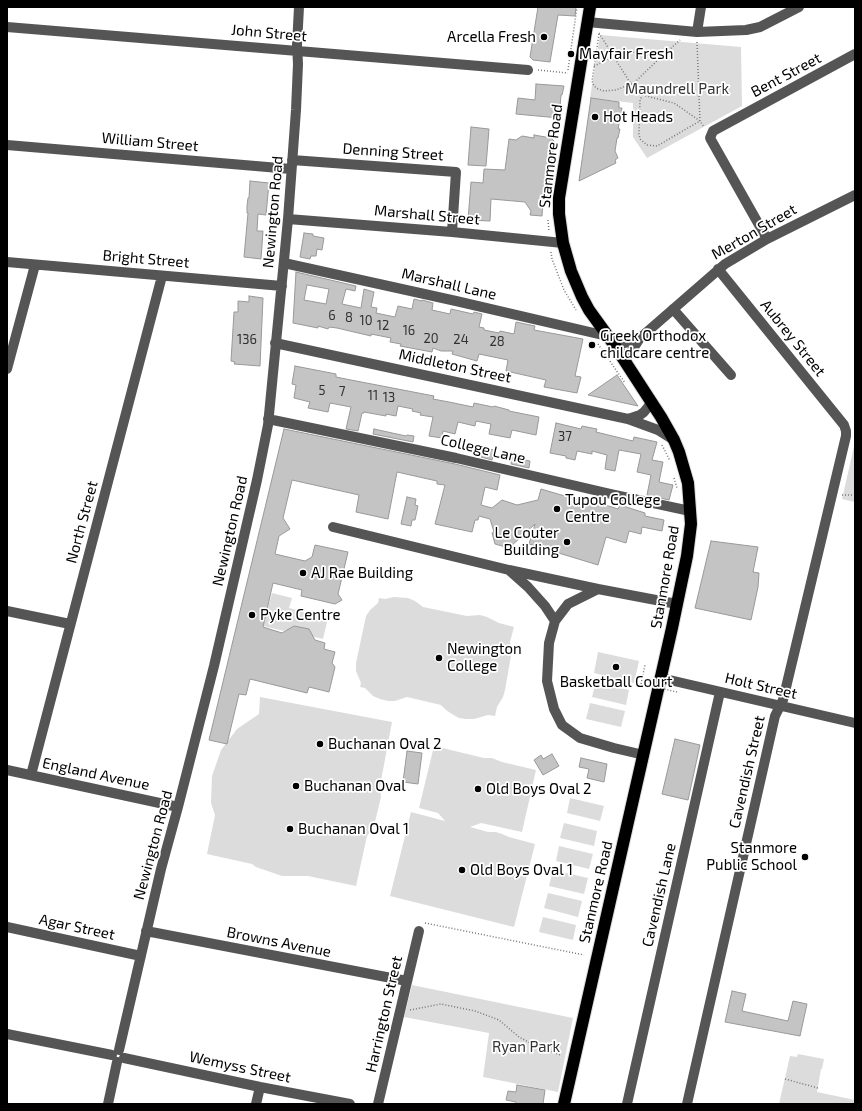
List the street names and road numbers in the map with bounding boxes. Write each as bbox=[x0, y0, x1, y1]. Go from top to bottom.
street label: John Street bbox=[230, 21, 308, 45]
street label: Bent Street bbox=[748, 49, 824, 101]
street label: Stanmore Road bbox=[536, 103, 566, 209]
street label: William Street bbox=[101, 129, 199, 155]
street label: Denning Street bbox=[342, 139, 444, 165]
street label: Newington Road bbox=[259, 155, 287, 269]
street label: Merton Street bbox=[708, 200, 800, 264]
street label: Marshall Street bbox=[373, 201, 481, 229]
street label: Bright Street bbox=[102, 246, 190, 272]
street label: Marshall Lane bbox=[400, 264, 498, 304]
street label: Aubrey Street bbox=[757, 296, 829, 380]
street label: Middleton Street bbox=[397, 345, 513, 387]
street label: College Lane bbox=[439, 431, 527, 467]
street label: Newington Road bbox=[209, 474, 251, 588]
street label: North Street bbox=[62, 479, 102, 565]
street label: Stanmore Road bbox=[647, 524, 683, 630]
street label: Holt Street bbox=[723, 669, 799, 703]
street label: Cavendish Street bbox=[725, 714, 769, 830]
street label: England Avenue bbox=[41, 754, 151, 794]
street label: Newington Road bbox=[130, 788, 176, 902]
street label: Stanmore Road bbox=[575, 839, 617, 945]
street label: Cavendish Lane bbox=[638, 841, 680, 949]
street label: Agar Street bbox=[38, 910, 116, 944]
street label: Browns Avenue bbox=[225, 923, 333, 961]
street label: Harrington Street bbox=[362, 954, 406, 1074]
street label: Wemyss Street bbox=[188, 1047, 292, 1087]

